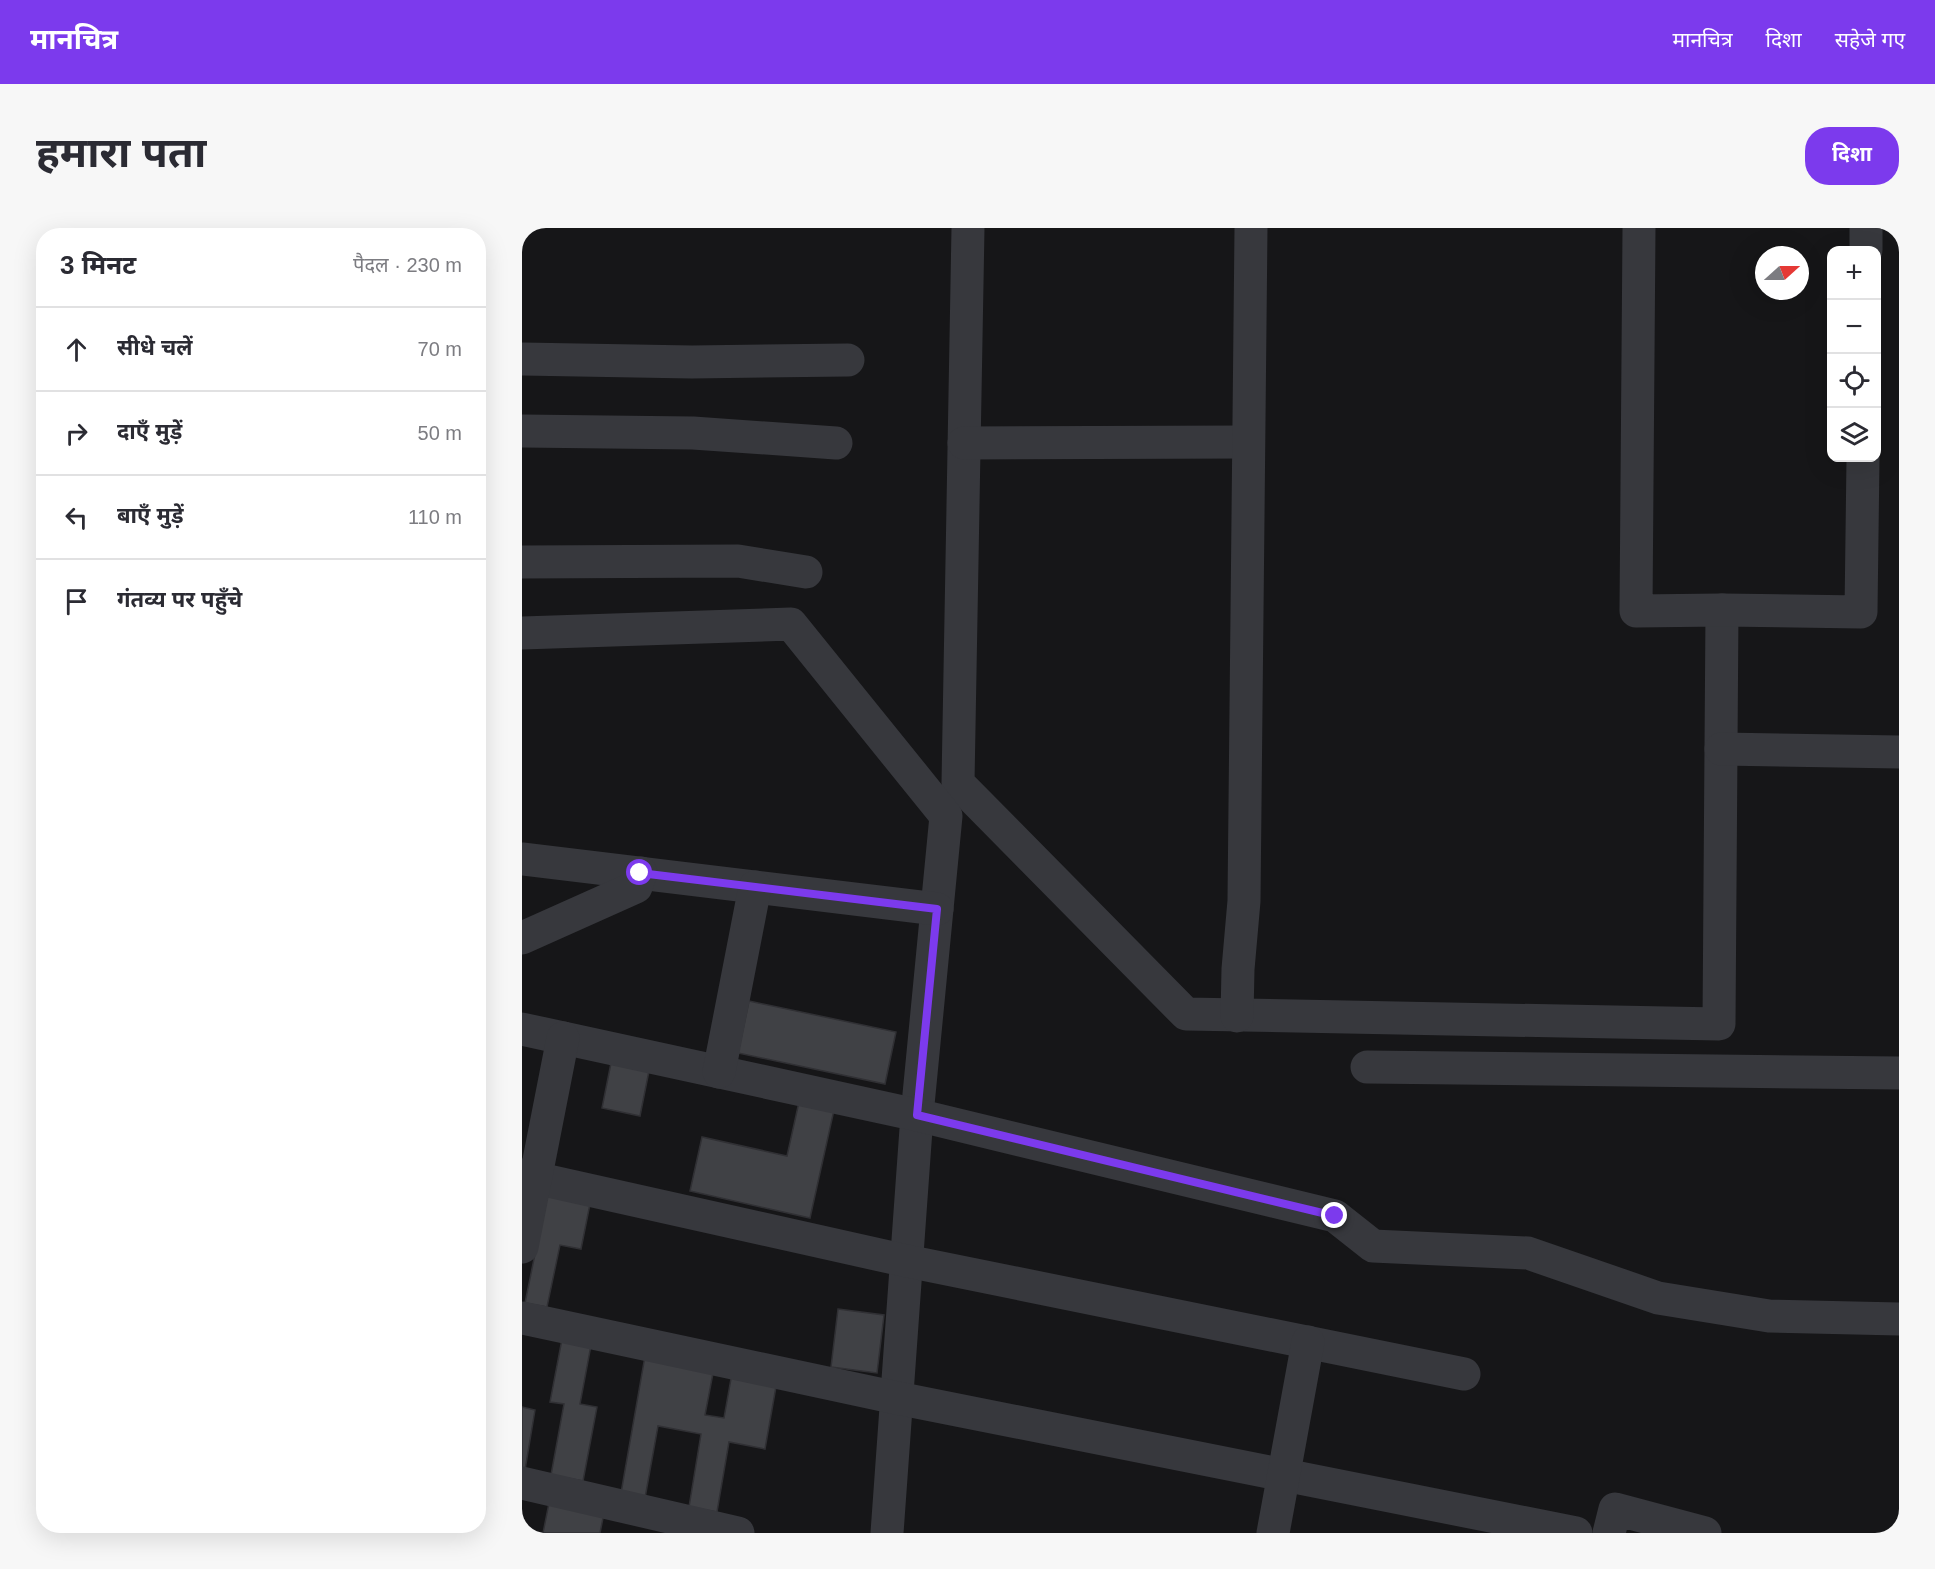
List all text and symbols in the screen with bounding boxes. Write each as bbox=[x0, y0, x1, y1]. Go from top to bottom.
text: मानचित्र bbox=[30, 24, 118, 55]
text: मानचित्र bbox=[1672, 28, 1732, 51]
text: दिशा bbox=[1765, 28, 1802, 51]
text: सहेजे गए bbox=[1835, 28, 1905, 51]
button: दिशा bbox=[1805, 127, 1899, 185]
text: हमारा पता bbox=[36, 129, 206, 176]
north arrow bbox=[1755, 246, 1809, 300]
map controls bbox=[1827, 246, 1881, 462]
button: + bbox=[1827, 246, 1881, 300]
text: 3 मिनट bbox=[60, 250, 136, 280]
text: पैदल · 230 m bbox=[353, 254, 462, 276]
button: − bbox=[1827, 300, 1881, 354]
icon: ahead bbox=[60, 333, 93, 366]
text: सीधे चलें bbox=[117, 335, 192, 360]
text: 70 m bbox=[418, 338, 462, 360]
button: locate bbox=[1827, 354, 1881, 408]
button: layers bbox=[1827, 408, 1881, 462]
icon: right bbox=[60, 417, 93, 450]
text: दाएँ मुड़ें bbox=[117, 419, 182, 444]
text: 50 m bbox=[418, 422, 462, 444]
icon: left bbox=[60, 501, 93, 534]
text: बाएँ मुड़ें bbox=[117, 503, 183, 528]
text: 110 m bbox=[408, 506, 462, 528]
icon: arrive bbox=[60, 585, 93, 618]
text: गंतव्य पर पहुँचे bbox=[117, 587, 242, 612]
route start bbox=[626, 859, 652, 885]
route end bbox=[1321, 1202, 1347, 1228]

